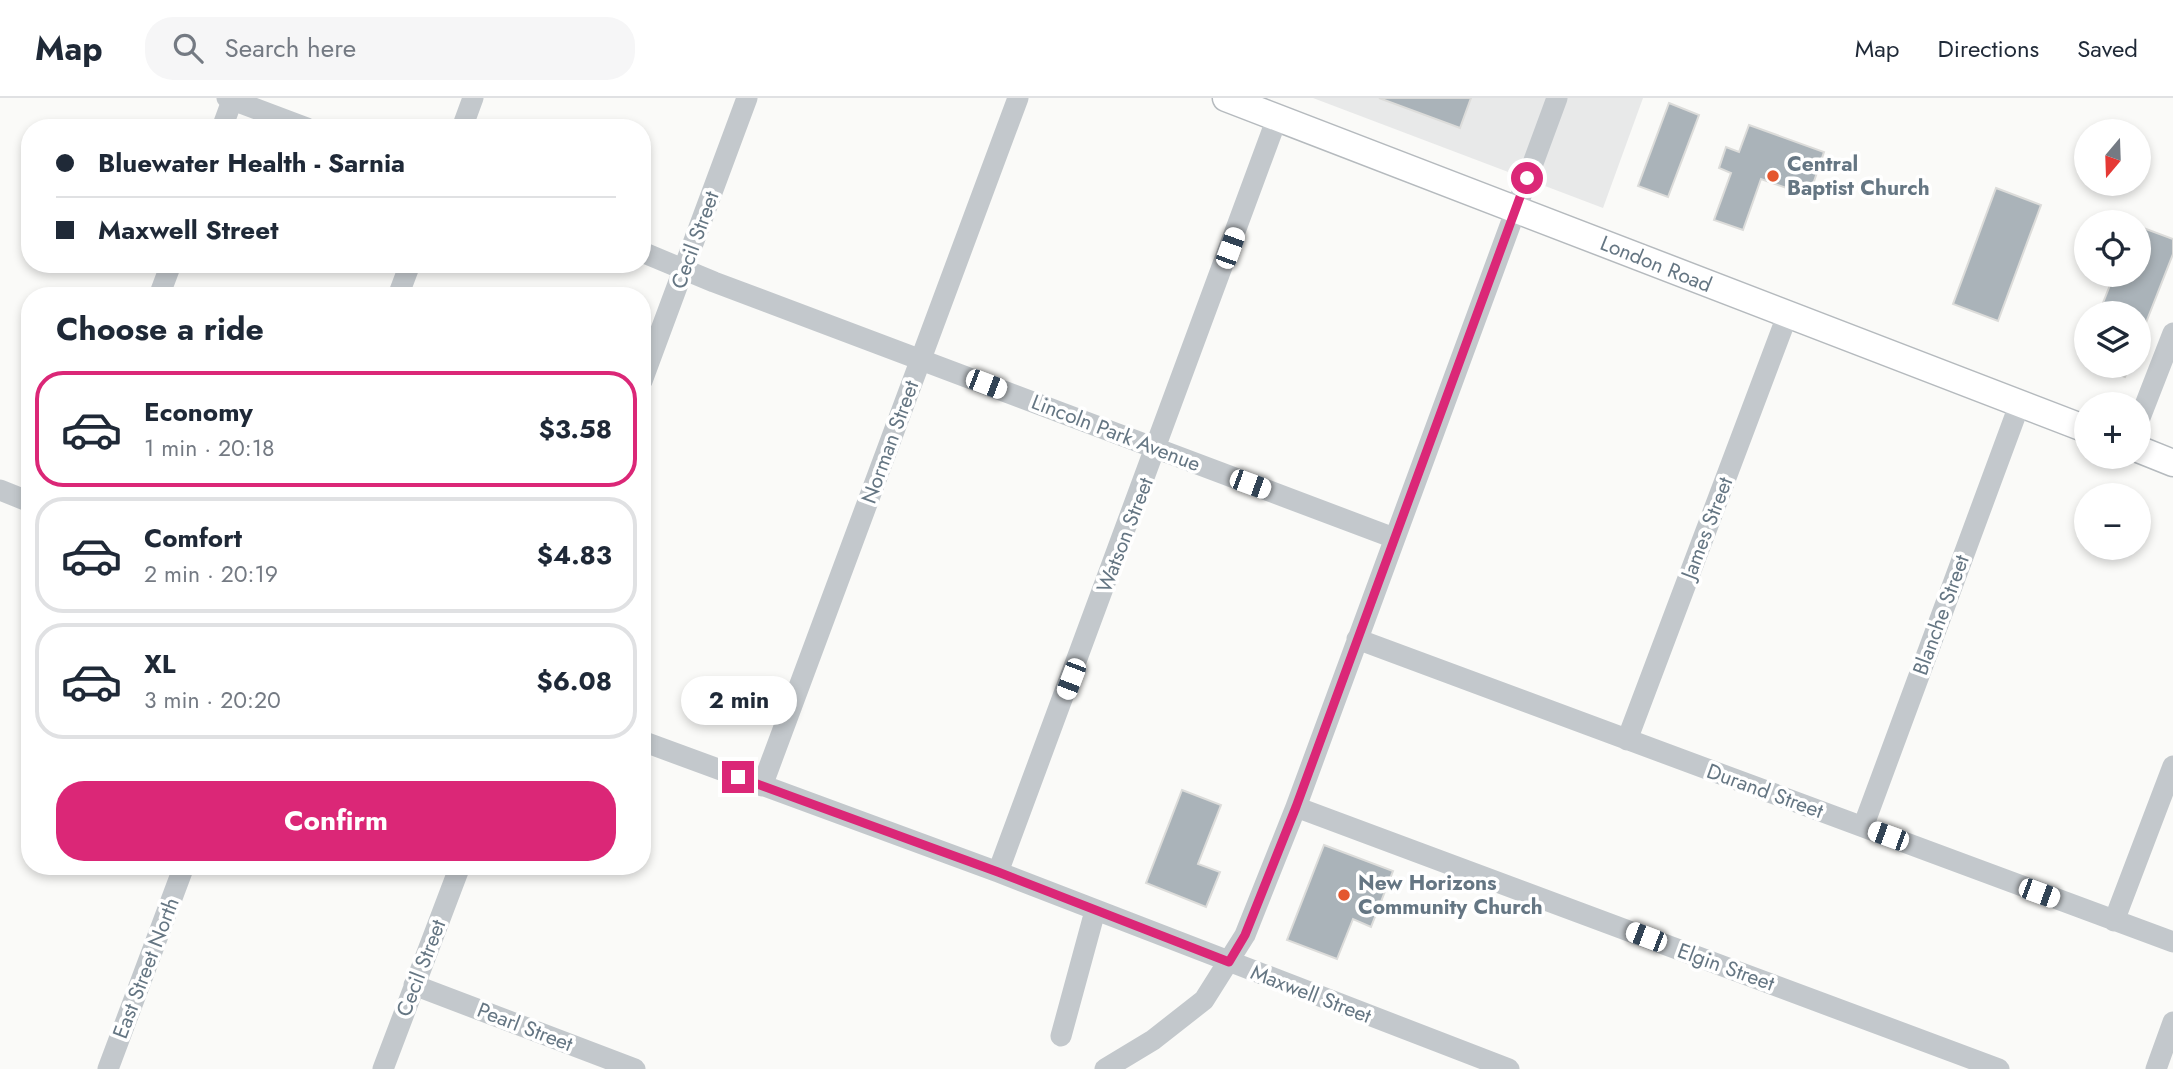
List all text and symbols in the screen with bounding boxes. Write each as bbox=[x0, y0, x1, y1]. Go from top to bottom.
search box bbox=[145, 17, 635, 80]
text: Map bbox=[35, 25, 103, 72]
icon: search bbox=[169, 29, 207, 67]
text: Search here bbox=[225, 29, 356, 67]
text: Map bbox=[1855, 31, 1900, 66]
text: Directions bbox=[1938, 31, 2039, 66]
text: Saved bbox=[2077, 31, 2138, 66]
north arrow bbox=[2074, 119, 2151, 196]
map controls bbox=[2074, 119, 2151, 560]
text: Bluewater Health - Sarnia bbox=[98, 144, 405, 182]
place label: Central Baptist Church bbox=[1787, 149, 1930, 203]
route start bbox=[1511, 162, 1543, 194]
marker: Central Baptist Church bbox=[1765, 168, 1781, 184]
street label: Cecil Street bbox=[663, 187, 727, 293]
button: locate bbox=[2074, 210, 2151, 287]
text: Maxwell Street bbox=[98, 211, 278, 249]
car bbox=[1213, 225, 1248, 271]
street label: London Road bbox=[1596, 228, 1716, 300]
button: layers bbox=[2074, 301, 2151, 378]
text: Choose a ride bbox=[56, 306, 264, 352]
car bbox=[963, 367, 1010, 401]
street label: Norman Street bbox=[854, 376, 926, 508]
street label: Lincoln Park Avenue bbox=[1027, 387, 1205, 479]
button: + bbox=[2074, 392, 2151, 469]
text: Economy bbox=[144, 393, 253, 431]
icon: car bbox=[60, 398, 123, 461]
text: $3.58 bbox=[539, 410, 612, 448]
text: 1 min · 20:18 bbox=[144, 431, 275, 465]
car bbox=[1227, 467, 1274, 501]
street label: Watson Street bbox=[1089, 473, 1161, 597]
street label: James Street bbox=[1673, 473, 1740, 586]
button: − bbox=[2074, 483, 2151, 560]
text: Comfort bbox=[144, 519, 242, 557]
icon: car bbox=[60, 524, 123, 587]
text: $4.83 bbox=[537, 536, 612, 574]
street label: Blanche Street bbox=[1905, 551, 1977, 679]
text: 2 min · 20:19 bbox=[144, 557, 278, 591]
text: XL bbox=[144, 645, 176, 683]
icon: car bbox=[60, 650, 123, 713]
car bbox=[1054, 656, 1089, 702]
text: $6.08 bbox=[537, 662, 612, 700]
callout: 2 min bbox=[680, 676, 796, 724]
text: 3 min · 20:20 bbox=[144, 683, 281, 717]
text: 2 min bbox=[709, 683, 769, 717]
street label: Durand Street bbox=[1703, 756, 1827, 826]
route end bbox=[722, 761, 754, 793]
button: Confirm bbox=[56, 781, 616, 861]
car bbox=[1865, 819, 1912, 853]
place label: New Horizons Community Church bbox=[1358, 868, 1543, 922]
car bbox=[2016, 876, 2063, 910]
marker: New Horizons Community Church bbox=[1336, 887, 1352, 903]
street label: East Street North bbox=[105, 893, 187, 1043]
street label: Cecil Street bbox=[389, 915, 453, 1021]
car bbox=[1623, 920, 1670, 954]
street label: Elgin Street bbox=[1673, 936, 1779, 998]
street label: Maxwell Street bbox=[1246, 957, 1376, 1031]
street label: Pearl Street bbox=[473, 995, 577, 1059]

